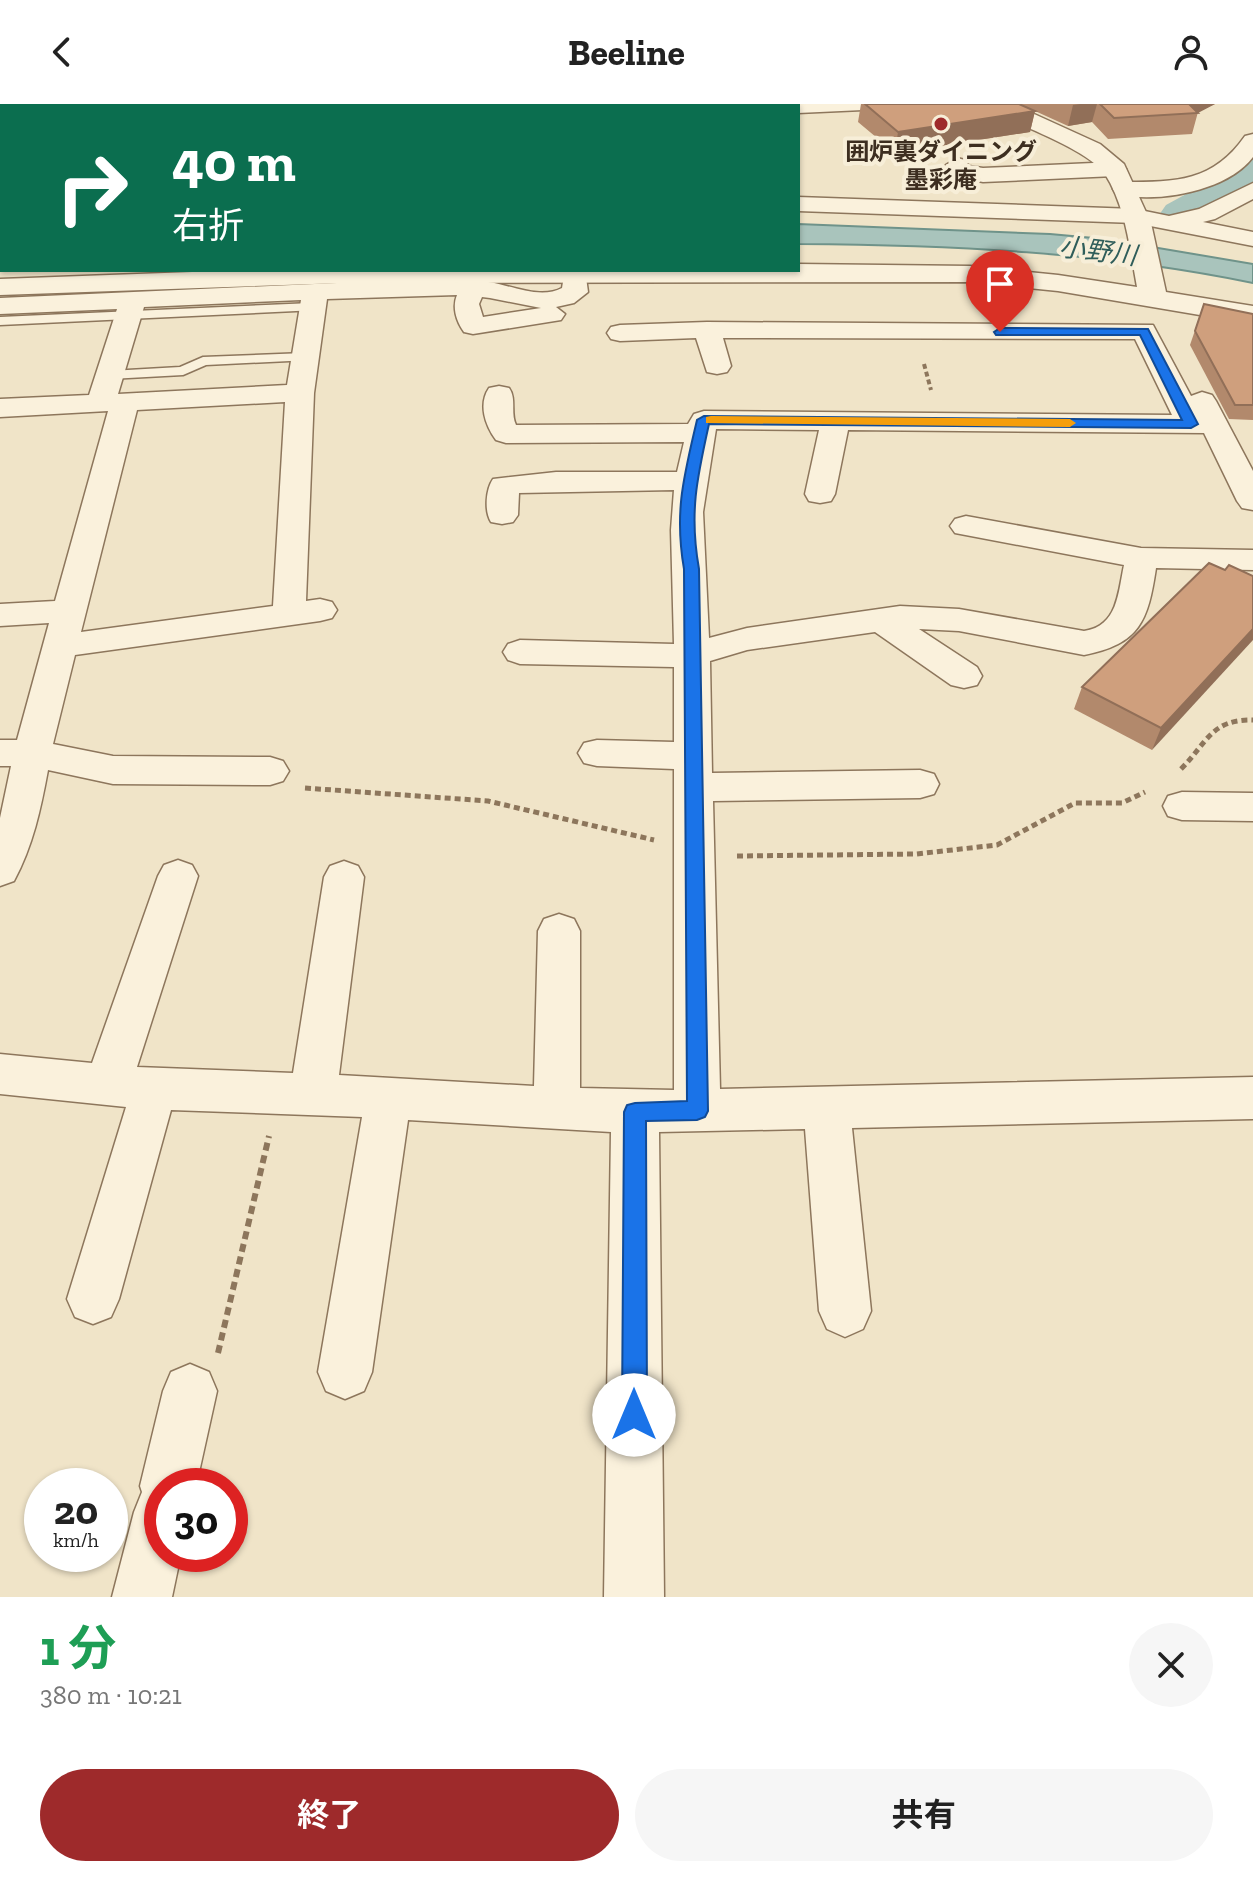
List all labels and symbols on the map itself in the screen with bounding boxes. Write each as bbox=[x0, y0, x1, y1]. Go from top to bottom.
marker: 囲炉裏ダイニング 墨彩庵 bbox=[932, 115, 950, 133]
place label: 囲炉裏ダイニング 墨彩庵 bbox=[845, 137, 1037, 194]
water label: 小野川 bbox=[1057, 230, 1142, 272]
pin bbox=[966, 250, 1034, 332]
position arrow bbox=[592, 1373, 676, 1457]
speed limit sign: 30 bbox=[144, 1468, 248, 1572]

